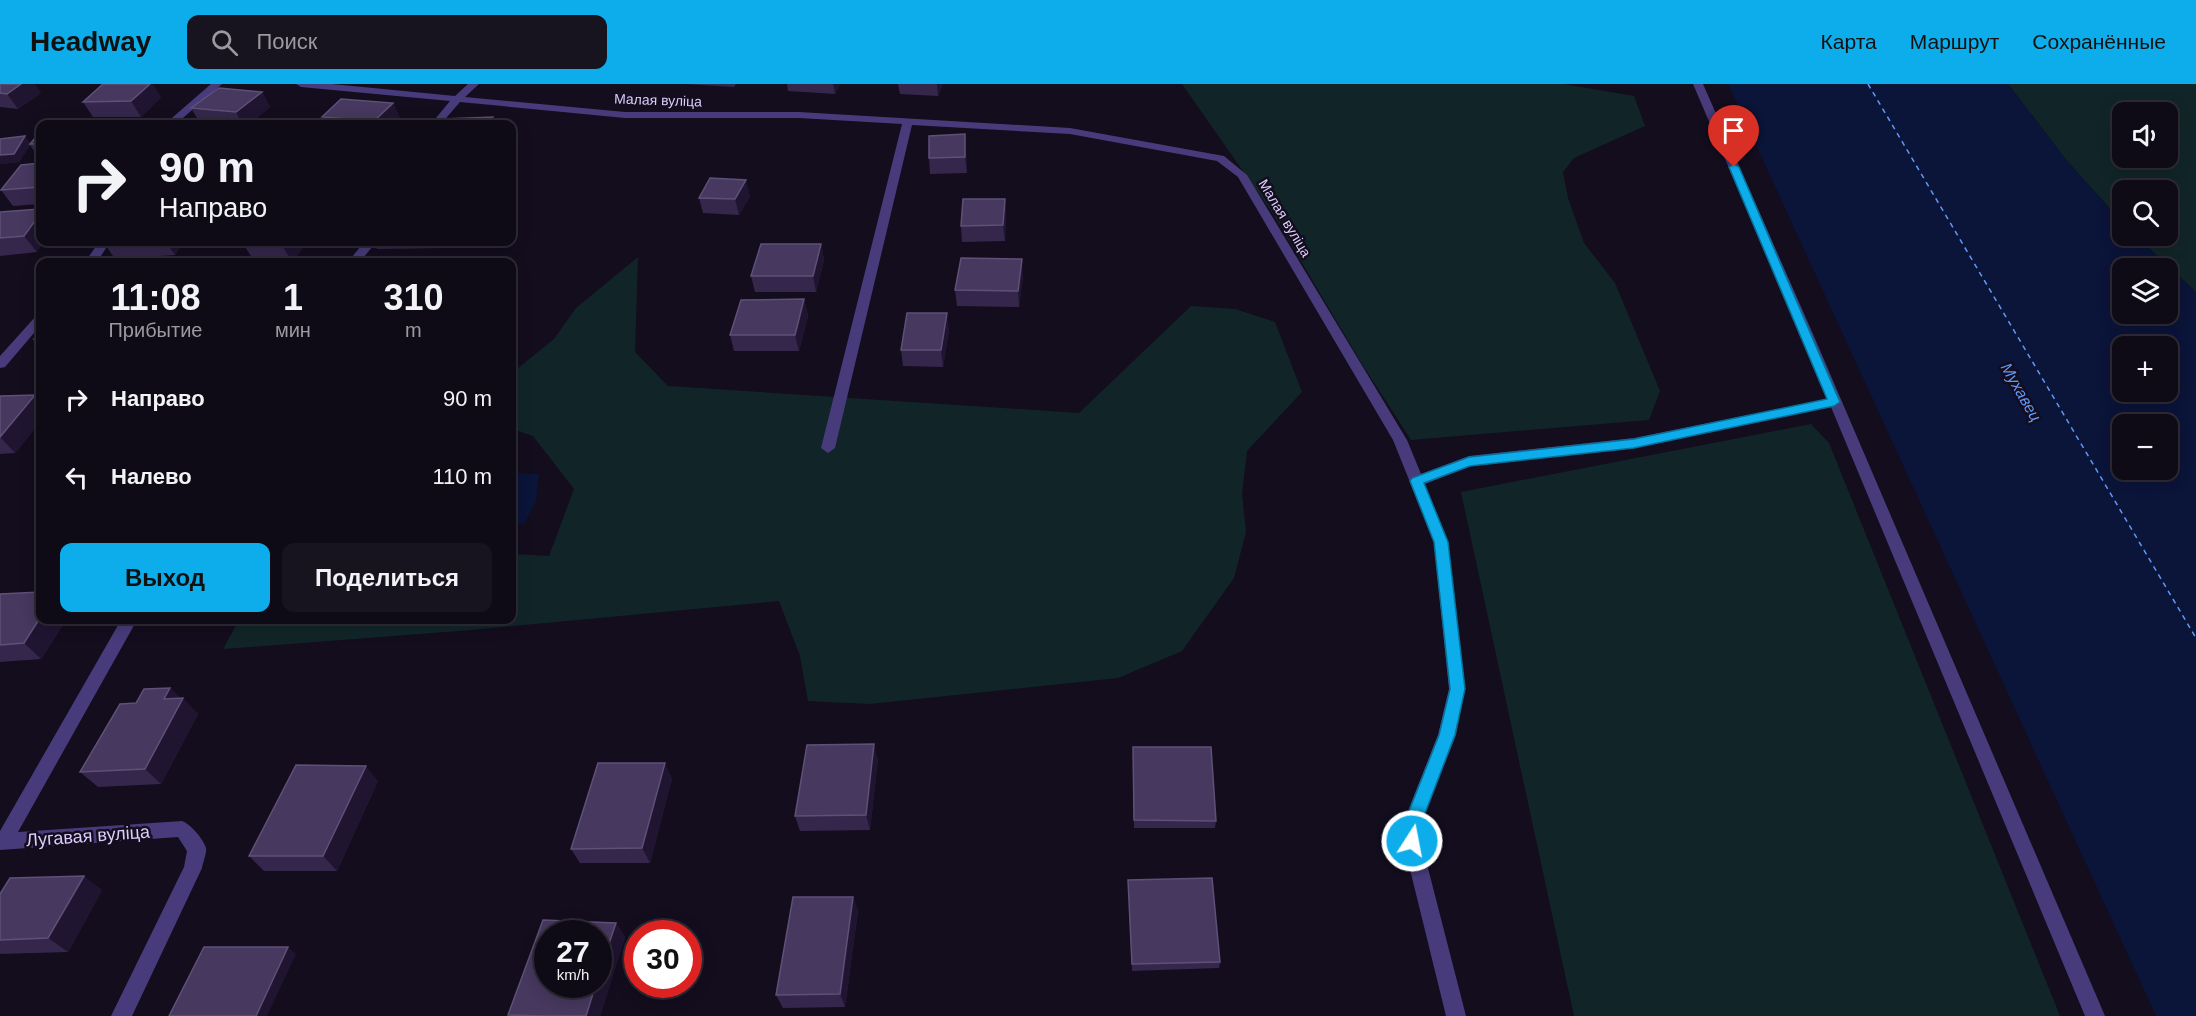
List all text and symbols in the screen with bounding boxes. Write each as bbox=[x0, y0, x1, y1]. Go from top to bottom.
search box bbox=[187, 15, 607, 69]
text: Headway bbox=[30, 26, 151, 57]
icon: search bbox=[208, 26, 241, 59]
text: Поиск bbox=[256, 29, 317, 54]
text: Карта bbox=[1821, 30, 1877, 53]
text: Маршрут bbox=[1910, 30, 1999, 53]
text: Сохранённые bbox=[2032, 30, 2166, 53]
street label: Малая вуліца bbox=[614, 90, 702, 110]
map controls bbox=[2112, 102, 2178, 480]
button: sound bbox=[2112, 102, 2178, 168]
pin bbox=[1708, 105, 1759, 167]
icon: arrive bbox=[1717, 114, 1750, 147]
icon: right bbox=[60, 144, 138, 222]
text: 90 m bbox=[159, 144, 255, 191]
street label: Малая вуліца bbox=[1255, 176, 1315, 260]
button: search bbox=[2112, 180, 2178, 246]
text: Направо bbox=[159, 193, 267, 223]
button: layers bbox=[2112, 258, 2178, 324]
text: 11:08 bbox=[110, 277, 201, 318]
text: 1 bbox=[283, 277, 303, 318]
text: 310 bbox=[383, 277, 443, 318]
text: Прибытие bbox=[108, 319, 202, 341]
text: мин bbox=[275, 319, 311, 341]
text: m bbox=[405, 319, 422, 341]
button: + bbox=[2112, 336, 2178, 402]
water label: Мухавец bbox=[1998, 360, 2044, 424]
icon: right bbox=[60, 383, 93, 416]
text: Направо bbox=[111, 386, 205, 411]
text: 90 m bbox=[443, 386, 492, 411]
button: − bbox=[2112, 414, 2178, 480]
icon: left bbox=[60, 461, 93, 494]
text: Налево bbox=[111, 464, 192, 489]
text: 110 m bbox=[432, 464, 492, 489]
button: Выход bbox=[60, 543, 270, 612]
button: Поделиться bbox=[282, 543, 492, 612]
position arrow bbox=[1380, 809, 1444, 873]
street label: Лугавая вуліца bbox=[25, 822, 151, 850]
speed limit sign: 30 bbox=[624, 920, 702, 998]
text: 27 bbox=[556, 935, 590, 968]
text: km/h bbox=[557, 966, 589, 983]

